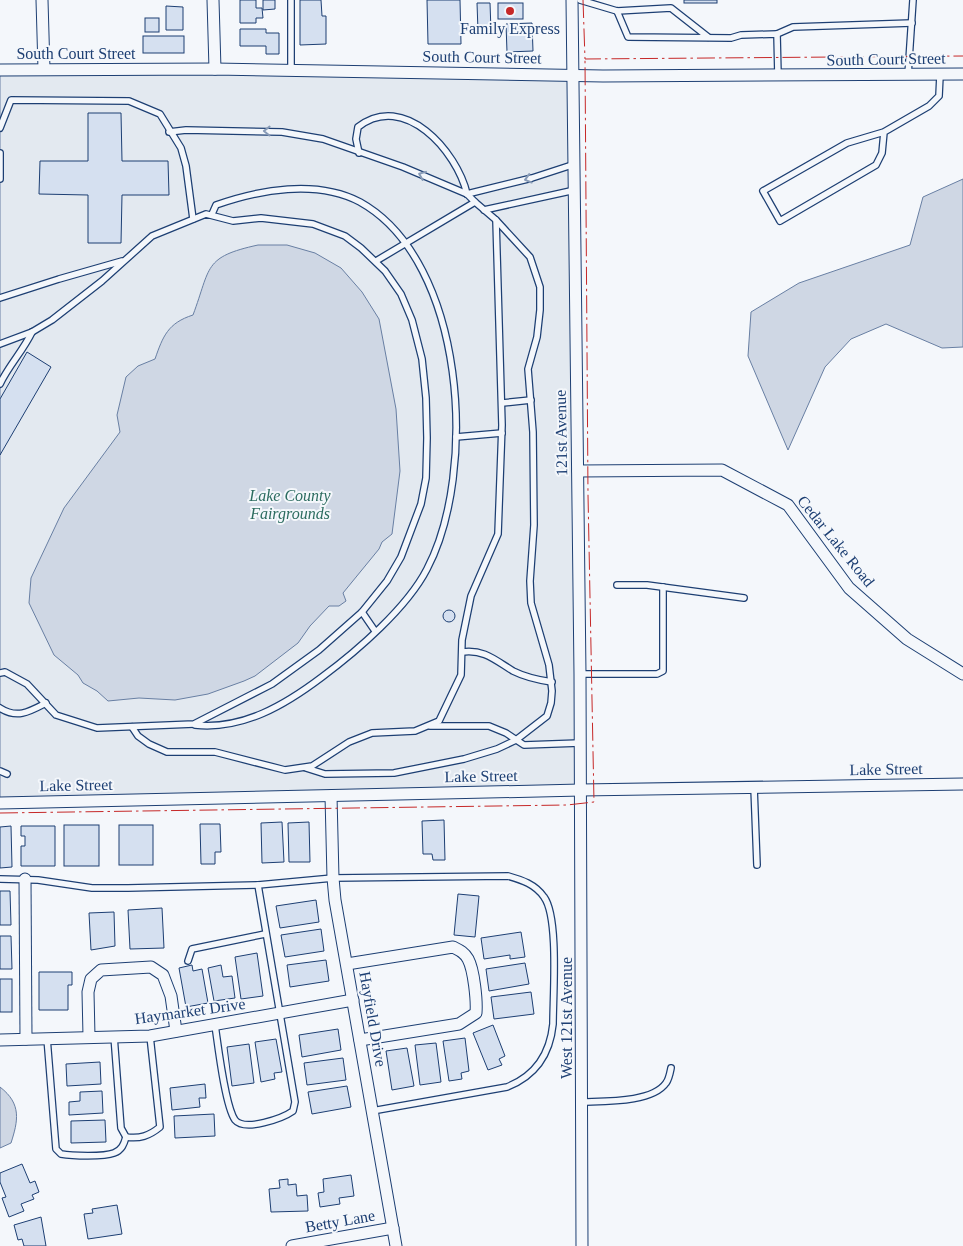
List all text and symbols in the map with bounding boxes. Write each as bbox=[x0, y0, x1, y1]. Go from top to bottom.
marker: Family Express bbox=[504, 5, 516, 17]
place label: Family Express bbox=[460, 20, 560, 38]
street label: South Court Street bbox=[16, 45, 136, 62]
street label: South Court Street bbox=[422, 47, 542, 67]
street label: South Court Street bbox=[826, 49, 946, 69]
one-way arrow bbox=[262, 126, 270, 137]
one-way arrow bbox=[418, 171, 427, 181]
one-way arrow bbox=[525, 173, 533, 183]
street label: 121st Avenue bbox=[552, 390, 570, 476]
park label: Lake County Fairgrounds bbox=[248, 487, 332, 523]
street label: Cedar Lake Road bbox=[794, 492, 878, 590]
street label: Lake Street bbox=[849, 760, 923, 778]
street label: Lake Street bbox=[444, 767, 518, 785]
street label: Lake Street bbox=[39, 776, 113, 794]
street label: West 121st Avenue bbox=[558, 957, 575, 1079]
street label: Hayfield Drive bbox=[355, 970, 390, 1068]
street label: Haymarket Drive bbox=[134, 995, 247, 1028]
street label: Betty Lane bbox=[304, 1206, 376, 1236]

